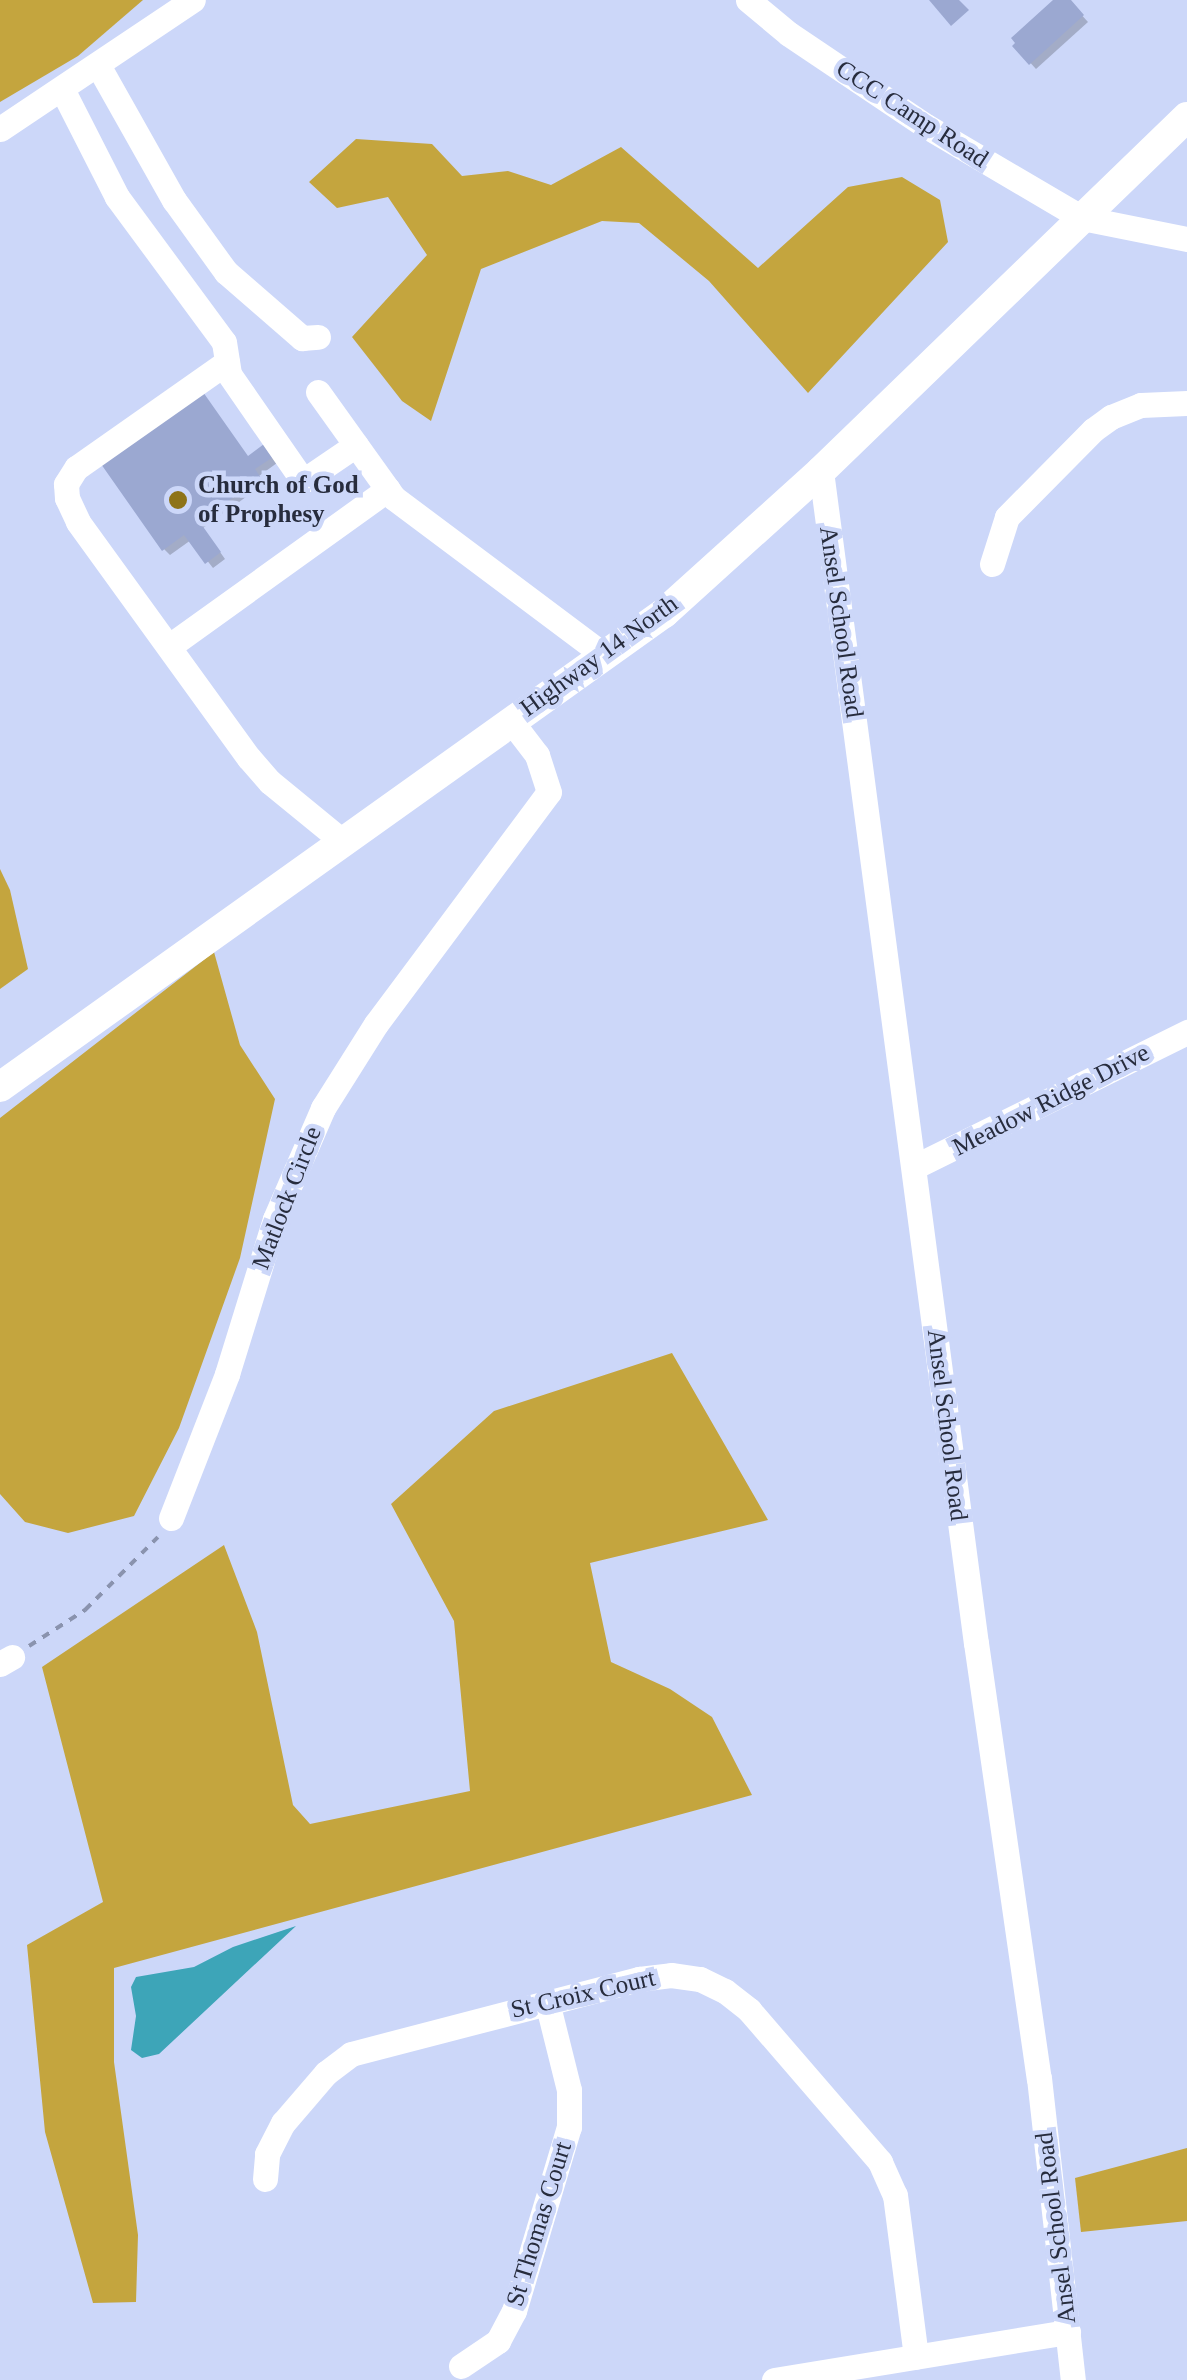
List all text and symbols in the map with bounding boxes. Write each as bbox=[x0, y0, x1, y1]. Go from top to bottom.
street label: CCC Camp Road bbox=[830, 54, 994, 174]
place label: Church of God of Prophesy bbox=[198, 471, 359, 530]
marker: Church of God of Prophesy bbox=[167, 489, 189, 511]
street label: Ansel School Road bbox=[813, 524, 869, 720]
street label: Highway 14 North bbox=[514, 589, 684, 723]
street label: Meadow Ridge Drive bbox=[948, 1037, 1154, 1163]
street label: Matlock Circle bbox=[246, 1122, 328, 1274]
street label: Ansel School Road bbox=[920, 1327, 974, 1523]
street label: St Croix Court bbox=[508, 1963, 658, 2025]
street label: Ansel School Road bbox=[1029, 2130, 1083, 2326]
street label: St Thomas Court bbox=[500, 2138, 578, 2310]

